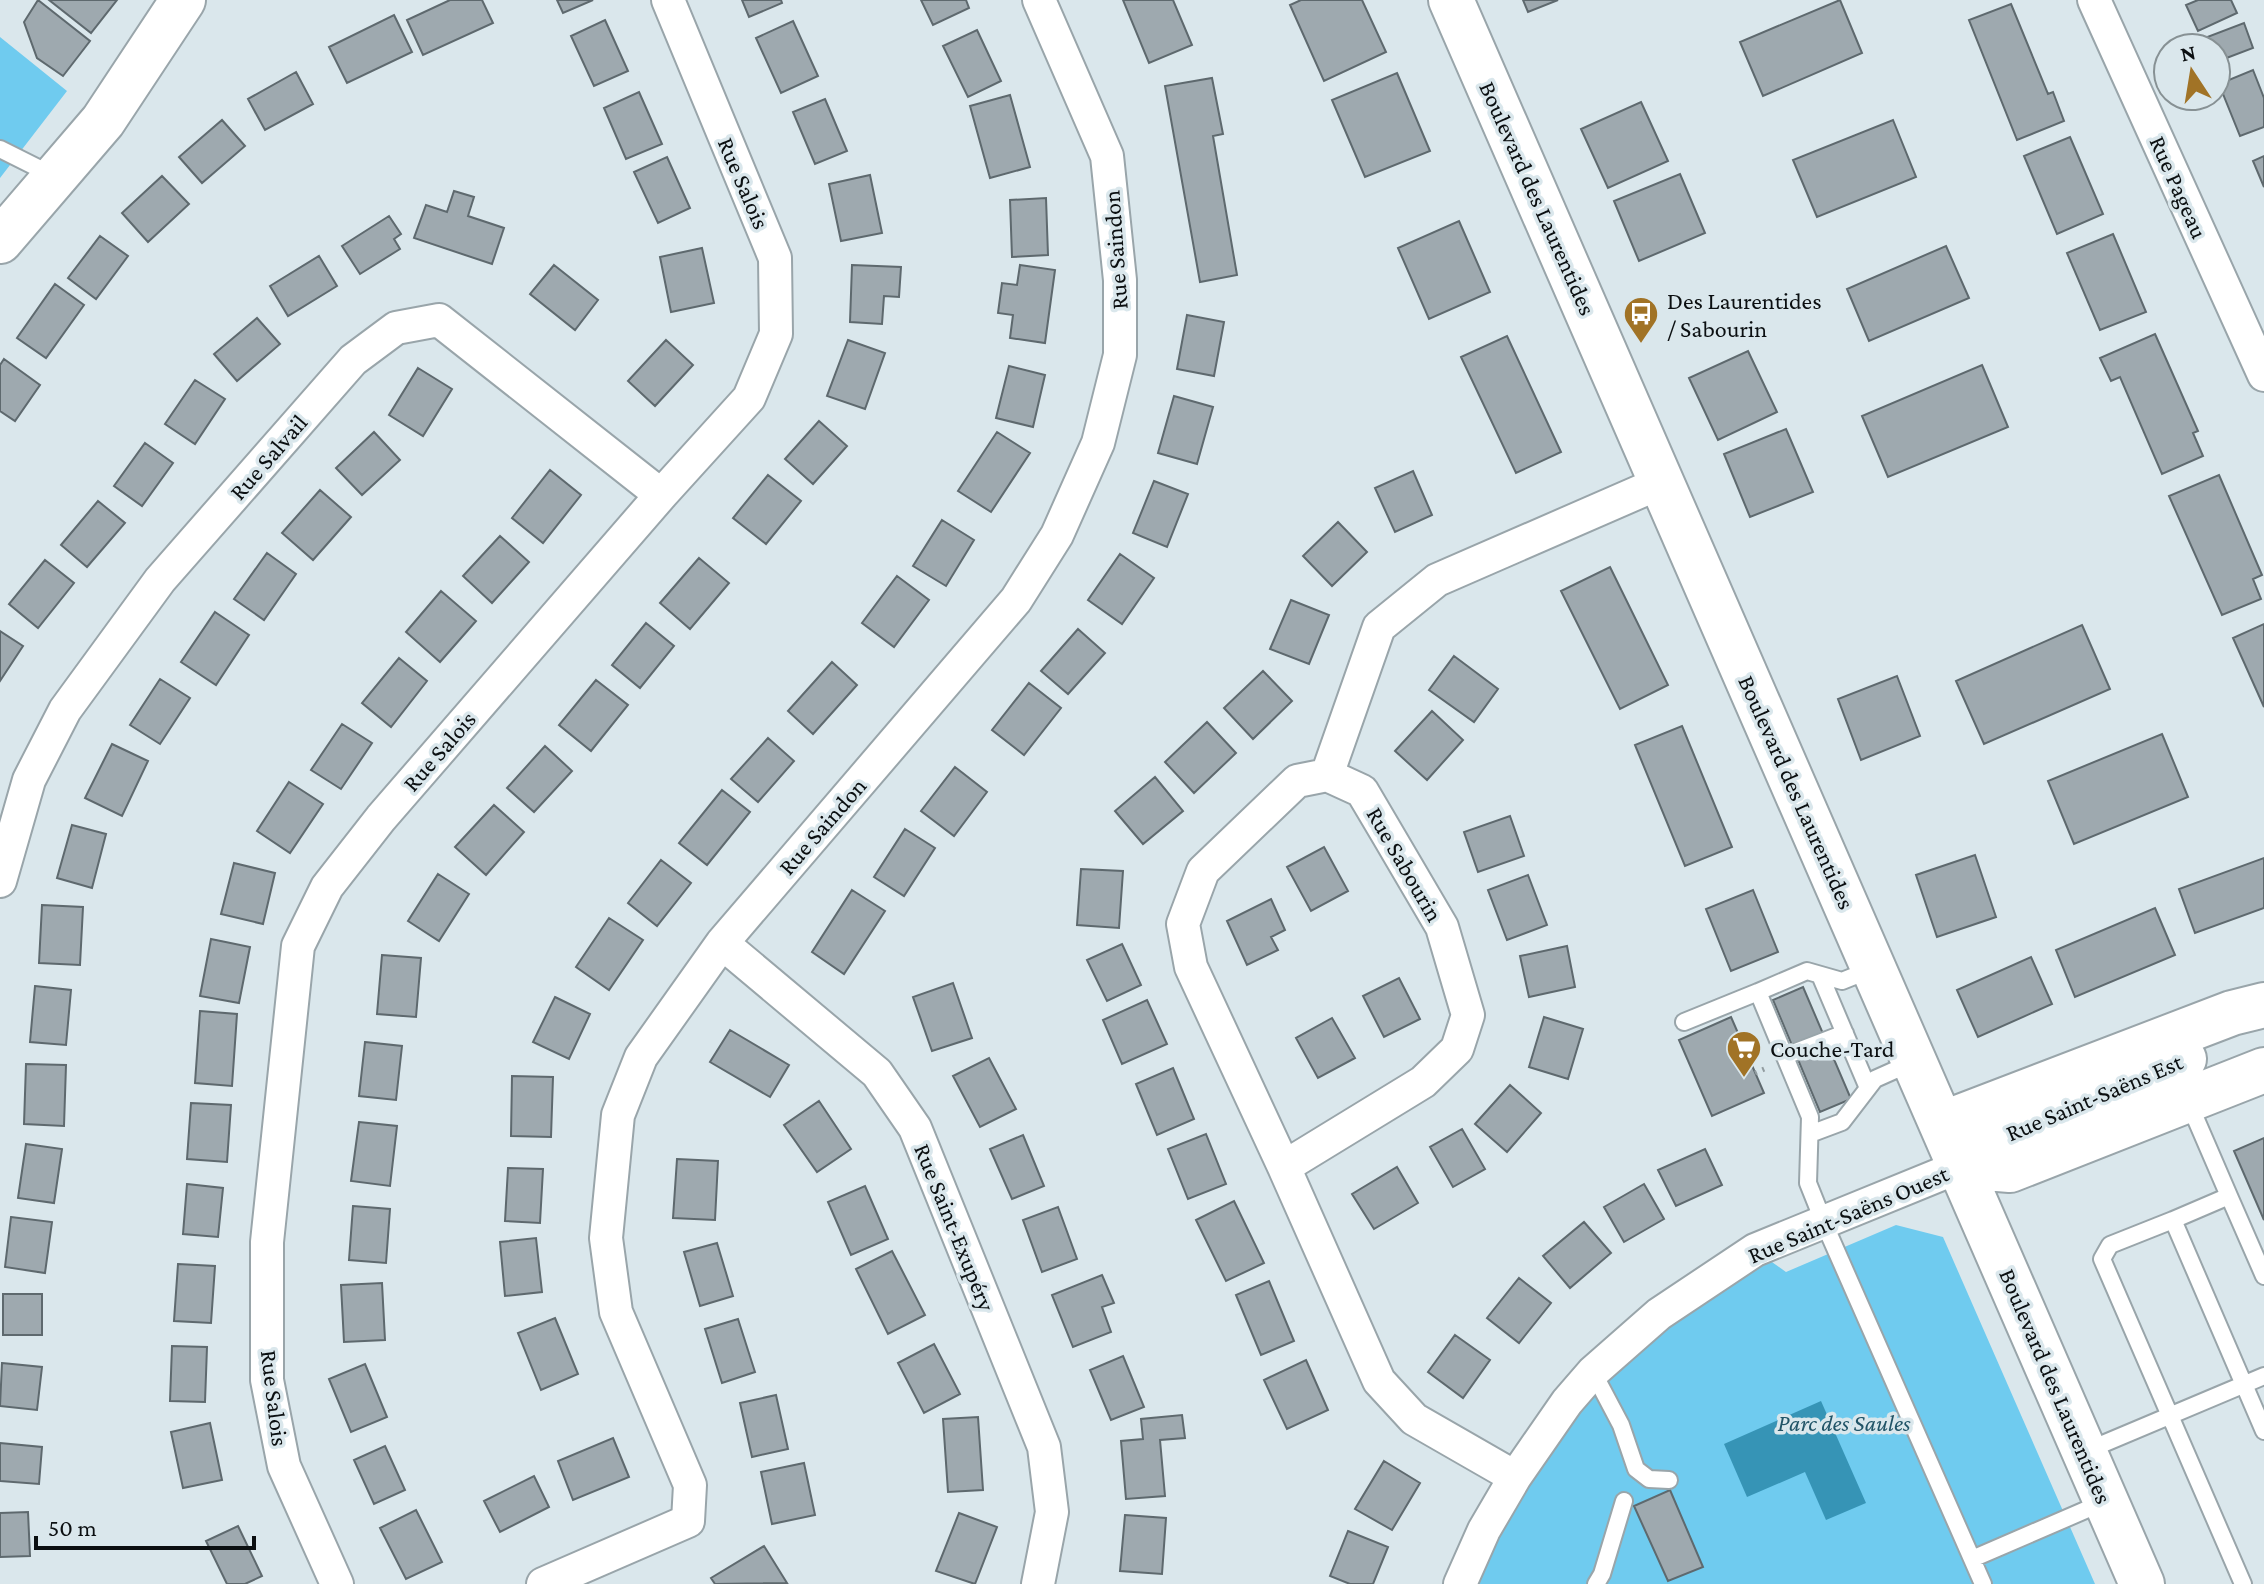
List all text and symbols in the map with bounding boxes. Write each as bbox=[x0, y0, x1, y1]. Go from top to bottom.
north arrow bbox=[2152, 32, 2232, 112]
text: N bbox=[2178, 39, 2198, 67]
street label: Boulevard des Laurentides bbox=[1474, 77, 1602, 319]
street label: Rue Pageau bbox=[2144, 132, 2214, 243]
street label: Rue Salois bbox=[713, 133, 775, 233]
street label: Rue Saindon bbox=[1097, 189, 1133, 311]
place label: Des Laurentides / Sabourin bbox=[1667, 287, 1822, 342]
bus stop icon: Des Laurentides / Sabourin bbox=[1622, 295, 1660, 345]
street label: Rue Salvail bbox=[224, 409, 312, 505]
street label: Boulevard des Laurentides bbox=[1733, 671, 1861, 913]
street label: Rue Salois bbox=[397, 706, 481, 796]
street label: Rue Saindon bbox=[773, 772, 872, 880]
street label: Rue Sabourin bbox=[1361, 802, 1449, 926]
supermarket icon: Couche-Tard bbox=[1725, 1029, 1763, 1079]
place label: Couche-Tard bbox=[1770, 1035, 1895, 1062]
street label: Rue Saint-Saëns Est bbox=[2002, 1047, 2187, 1146]
street label: Rue Saint-Exupéry bbox=[909, 1139, 1001, 1315]
street label: Rue Saint-Saëns Ouest bbox=[1744, 1159, 1953, 1268]
street label: Boulevard des Laurentides bbox=[1994, 1264, 2118, 1508]
street label: Rue Salois bbox=[256, 1348, 294, 1448]
park label: Parc des Saules bbox=[1778, 1409, 1911, 1436]
scale bar bbox=[36, 1500, 254, 1550]
text: 50 m bbox=[48, 1514, 97, 1541]

